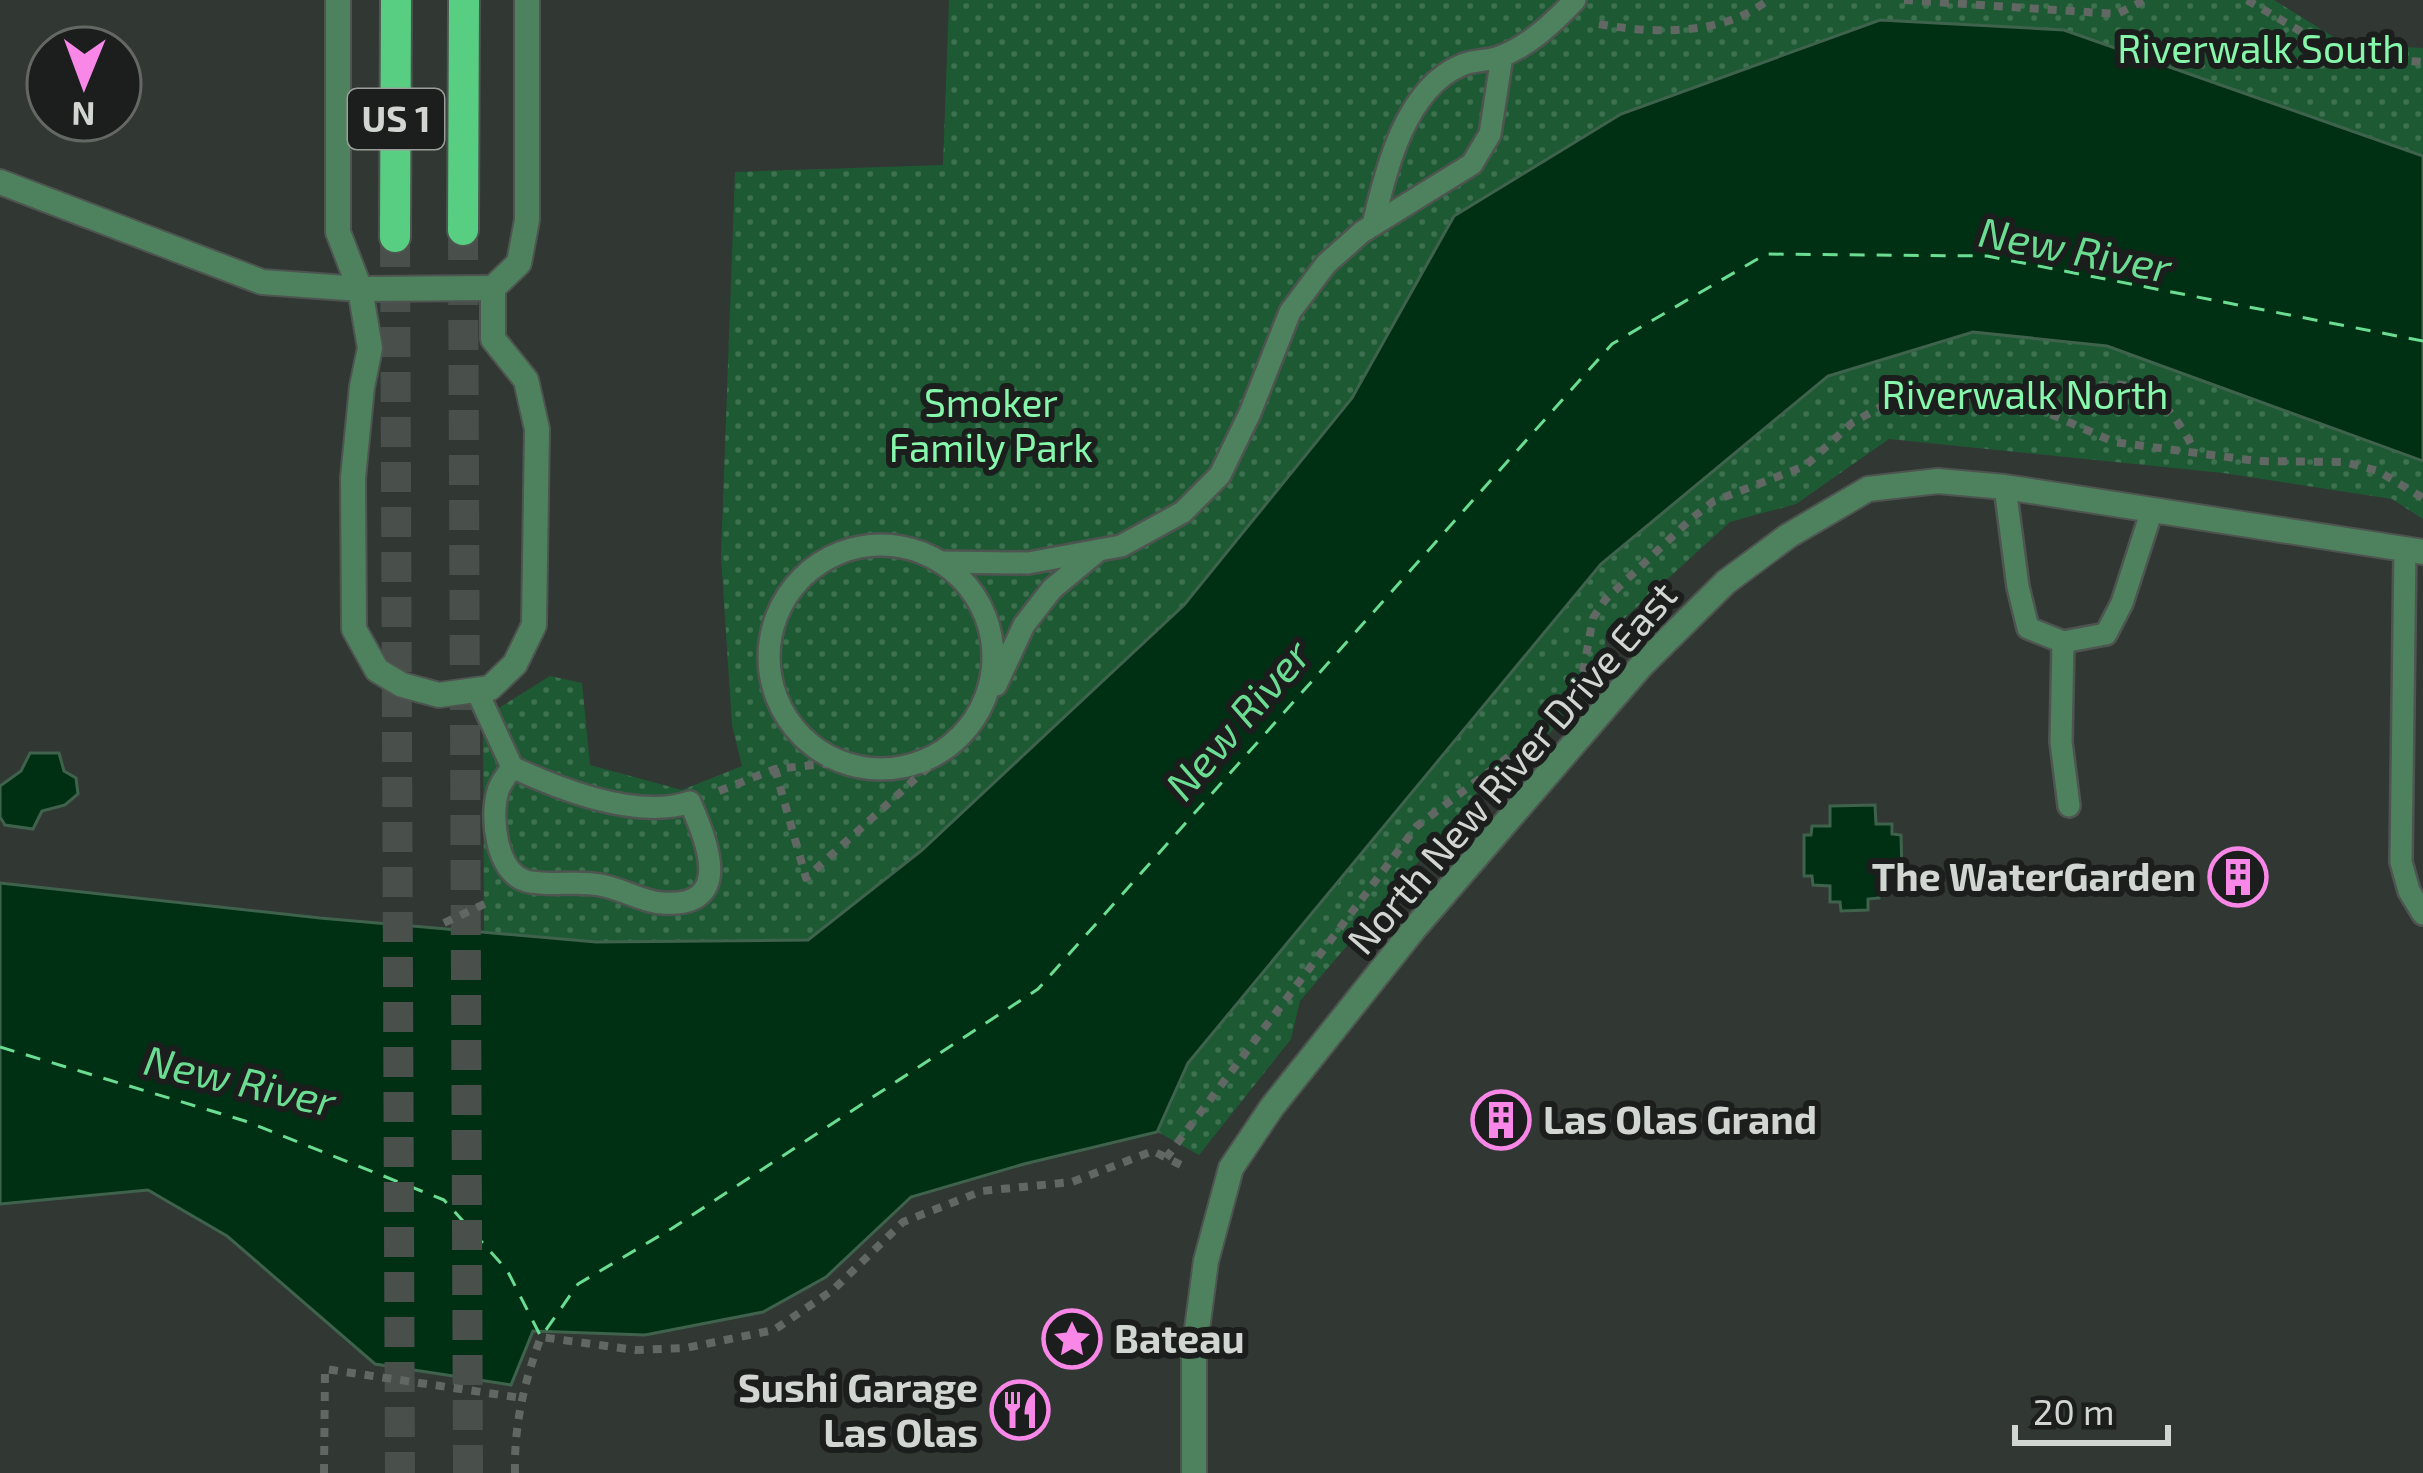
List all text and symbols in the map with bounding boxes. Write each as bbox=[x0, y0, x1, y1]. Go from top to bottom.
north arrow bbox=[24, 24, 144, 144]
park label: Riverwalk South bbox=[2117, 24, 2405, 71]
road number: US 1 bbox=[348, 89, 444, 149]
text: N bbox=[71, 95, 96, 135]
water label: New River bbox=[1975, 205, 2177, 291]
park label: Riverwalk North bbox=[1882, 370, 2168, 417]
park label: Smoker Family Park bbox=[889, 378, 1093, 470]
street label: North New River Drive East bbox=[1336, 571, 1685, 963]
water label: New River bbox=[1154, 628, 1320, 809]
building icon: The WaterGarden bbox=[2207, 846, 2269, 908]
place label: The WaterGarden bbox=[1872, 852, 2196, 899]
water label: New River bbox=[140, 1033, 342, 1126]
building icon: Las Olas Grand bbox=[1470, 1089, 1532, 1151]
place label: Las Olas Grand bbox=[1543, 1095, 1817, 1142]
place icon: Bateau bbox=[1041, 1308, 1103, 1370]
place label: Bateau bbox=[1114, 1314, 1245, 1361]
place label: Sushi Garage Las Olas bbox=[738, 1363, 978, 1455]
scale bar bbox=[2015, 1371, 2168, 1445]
restaurant icon: Sushi Garage Las Olas bbox=[989, 1379, 1051, 1441]
text: 20 m bbox=[2033, 1389, 2115, 1432]

